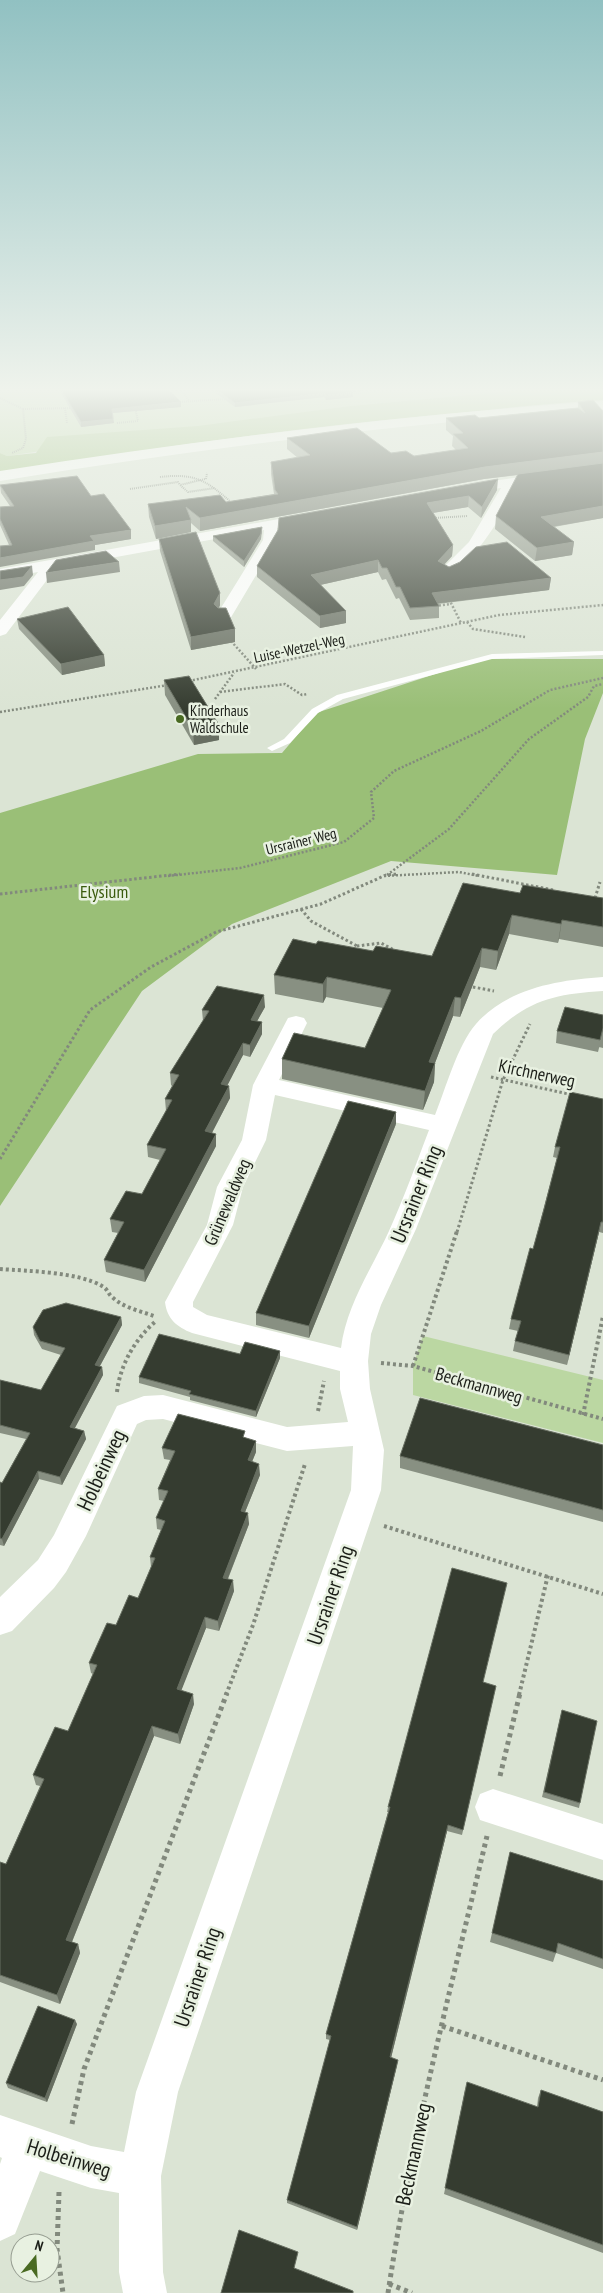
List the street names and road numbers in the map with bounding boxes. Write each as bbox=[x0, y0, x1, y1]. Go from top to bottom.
street label: Luise-Wetzel-Weg bbox=[252, 629, 346, 667]
street label: Ursrainer Weg bbox=[264, 823, 338, 859]
street label: Kirchnerweg bbox=[497, 1054, 577, 1092]
street label: Ursrainer Ring bbox=[384, 1141, 448, 1247]
street label: Grünewaldweg bbox=[198, 1155, 256, 1249]
street label: Beckmannweg bbox=[433, 1362, 525, 1408]
street label: Holbeinweg bbox=[70, 1425, 132, 1515]
street label: Ursrainer Ring bbox=[300, 1542, 360, 1648]
street label: Ursrainer Ring bbox=[167, 1924, 227, 2030]
street label: Beckmannweg bbox=[389, 2100, 437, 2208]
street label: Holbeinweg bbox=[24, 2132, 114, 2184]

